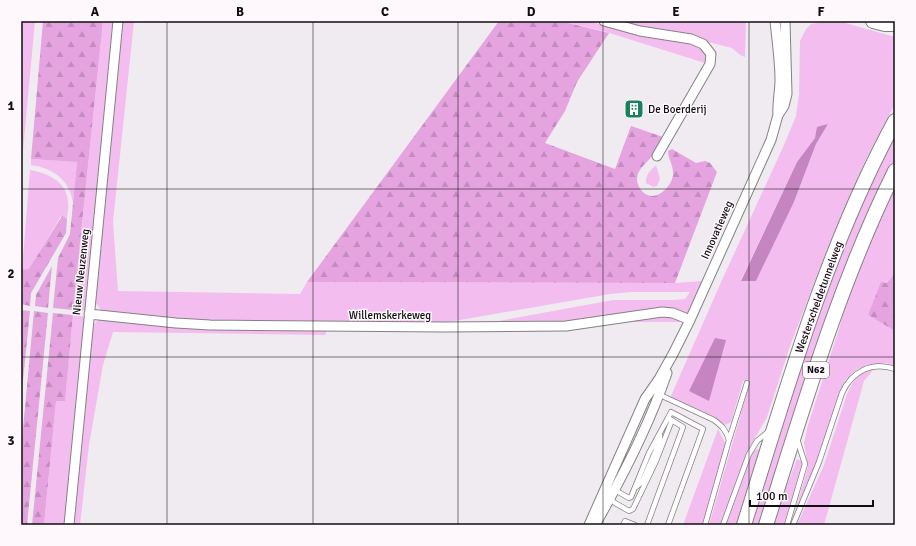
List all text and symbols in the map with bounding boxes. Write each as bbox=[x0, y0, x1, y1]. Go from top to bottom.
text: A bbox=[91, 4, 100, 20]
text: B bbox=[236, 4, 244, 20]
text: C bbox=[381, 4, 389, 20]
text: D bbox=[527, 4, 536, 20]
text: E bbox=[672, 4, 680, 20]
text: F bbox=[818, 4, 825, 20]
text: 1 bbox=[7, 98, 15, 114]
building icon: De Boerderij bbox=[623, 98, 645, 120]
place label: De Boerderij bbox=[648, 103, 707, 116]
street label: Innovatieweg bbox=[698, 199, 736, 261]
street label: Nieuw Neuzenweg bbox=[70, 228, 92, 316]
street label: Westerscheldetunnelweg bbox=[793, 239, 845, 355]
text: 2 bbox=[7, 266, 15, 282]
street label: Willemskerkeweg bbox=[349, 309, 431, 322]
road number: N62 bbox=[803, 362, 829, 378]
text: 3 bbox=[7, 433, 15, 449]
scale bar bbox=[750, 482, 873, 508]
text: 100 m bbox=[756, 489, 788, 504]

